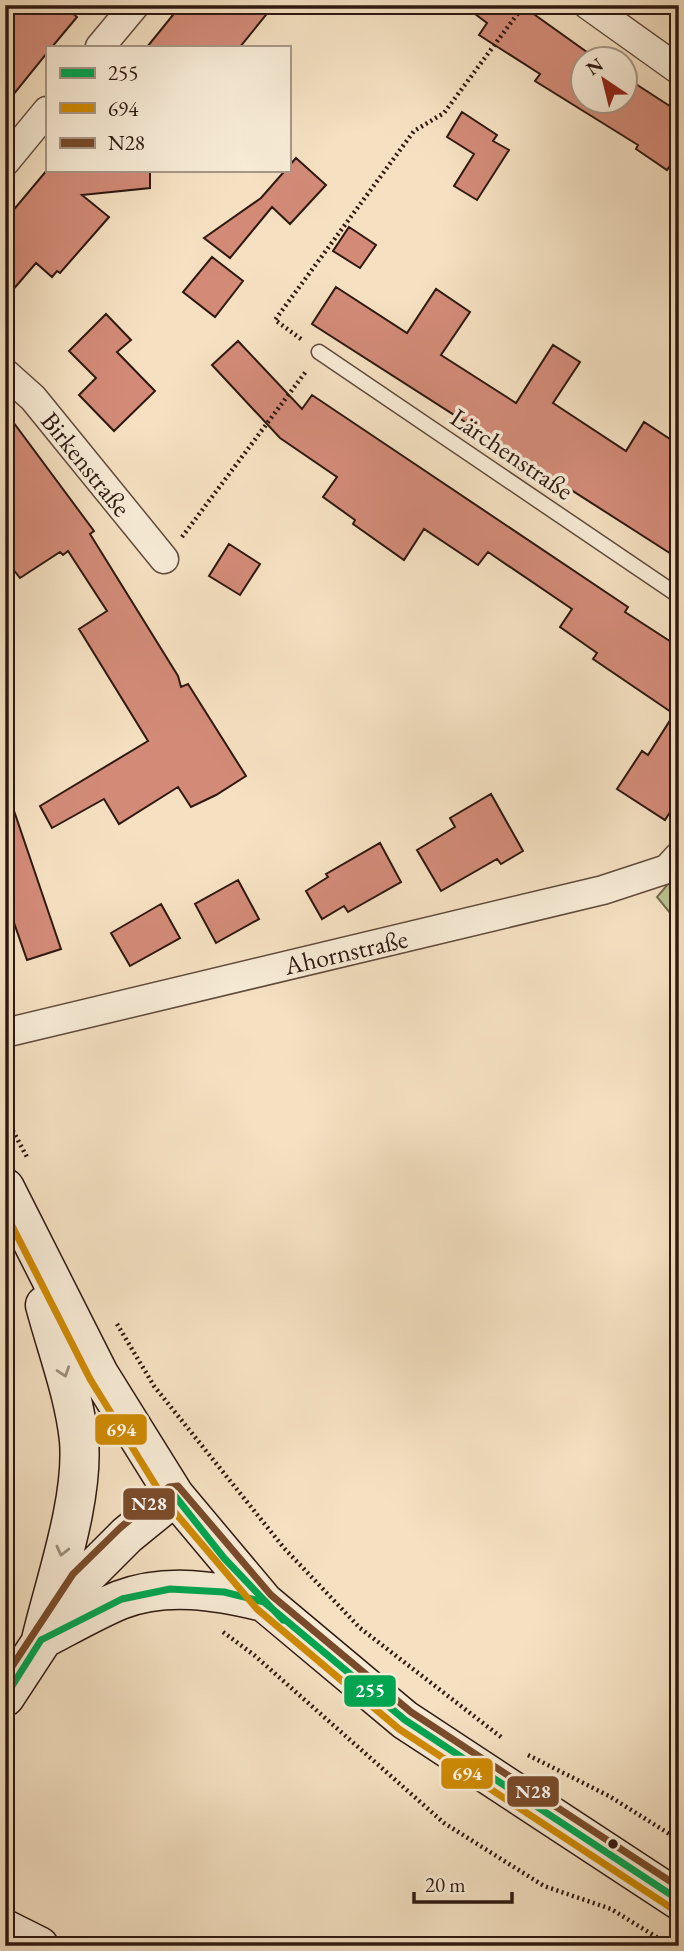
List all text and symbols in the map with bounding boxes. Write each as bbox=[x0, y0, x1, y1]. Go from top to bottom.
legend bbox=[46, 46, 290, 172]
north arrow bbox=[568, 46, 638, 116]
text: N bbox=[581, 51, 609, 81]
text: 255 bbox=[108, 59, 138, 86]
text: 694 bbox=[108, 95, 139, 122]
text: N28 bbox=[108, 129, 145, 156]
street label: Lärchenstraße bbox=[444, 400, 580, 508]
street label: Birkenstraße bbox=[33, 405, 139, 523]
street label: Ahornstraße bbox=[280, 921, 411, 983]
one-way arrow bbox=[55, 1366, 70, 1378]
line badge: 694 bbox=[94, 1413, 148, 1446]
text: 694 bbox=[106, 1417, 137, 1442]
line badge: N28 bbox=[122, 1487, 176, 1521]
text: N28 bbox=[131, 1491, 167, 1516]
one-way arrow bbox=[56, 1545, 70, 1557]
line badge: 255 bbox=[343, 1674, 397, 1708]
text: 255 bbox=[355, 1678, 385, 1703]
line badge: 694 bbox=[440, 1757, 494, 1790]
text: 694 bbox=[452, 1761, 483, 1786]
line badge: N28 bbox=[506, 1775, 560, 1808]
text: N28 bbox=[515, 1779, 551, 1804]
unlabelled marker bbox=[606, 1837, 620, 1851]
scale bar bbox=[414, 1860, 512, 1904]
text: 20 m bbox=[425, 1871, 466, 1898]

